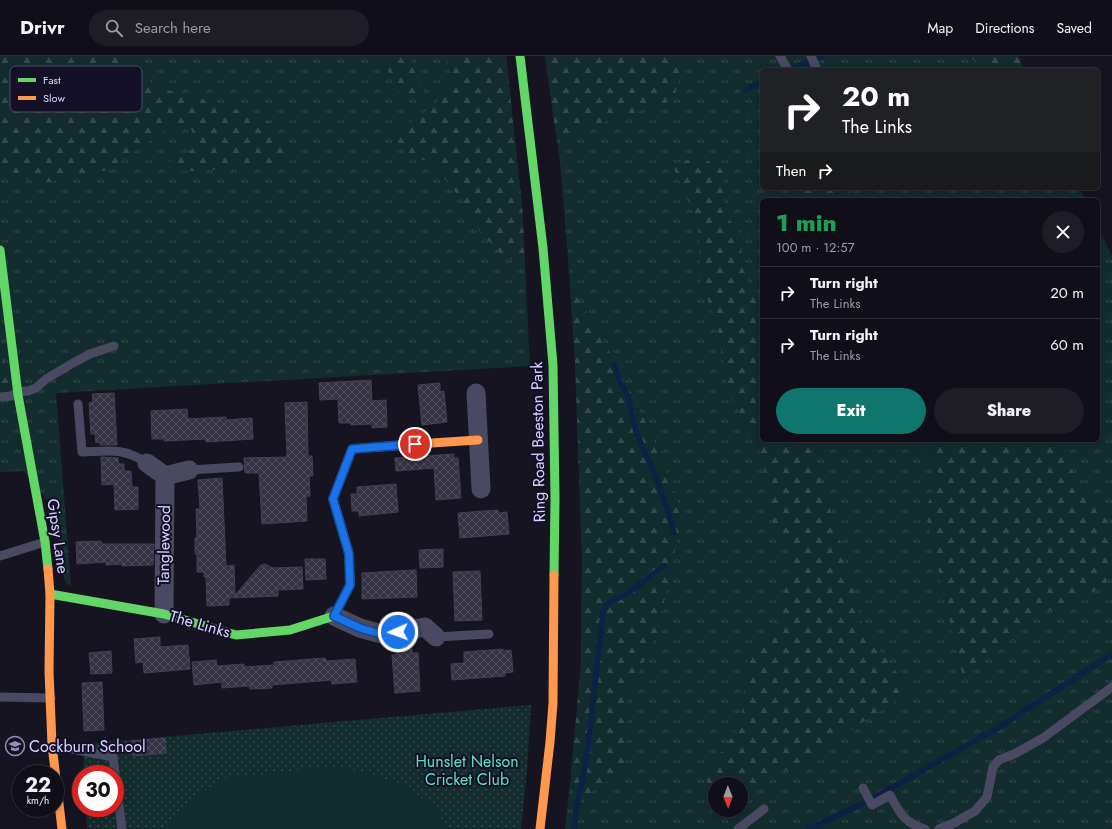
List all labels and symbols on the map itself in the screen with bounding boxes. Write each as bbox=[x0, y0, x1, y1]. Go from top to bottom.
legend bbox=[10, 66, 142, 112]
text: Fast bbox=[43, 72, 61, 88]
text: Slow bbox=[43, 90, 65, 106]
street label: Ring Road Beeston Park bbox=[525, 360, 551, 523]
pin bbox=[398, 427, 432, 461]
street label: Gipsy Lane bbox=[41, 497, 75, 575]
street label: Tanglewood bbox=[152, 505, 176, 585]
street label: The Links bbox=[167, 604, 233, 644]
position arrow bbox=[377, 611, 419, 653]
school or university icon: Cockburn School bbox=[4, 735, 26, 757]
place label: Cockburn School bbox=[29, 735, 146, 758]
park label: Hunslet Nelson Cricket Club bbox=[415, 750, 519, 791]
speed limit sign: 30 bbox=[72, 765, 124, 817]
north arrow bbox=[708, 777, 748, 817]

